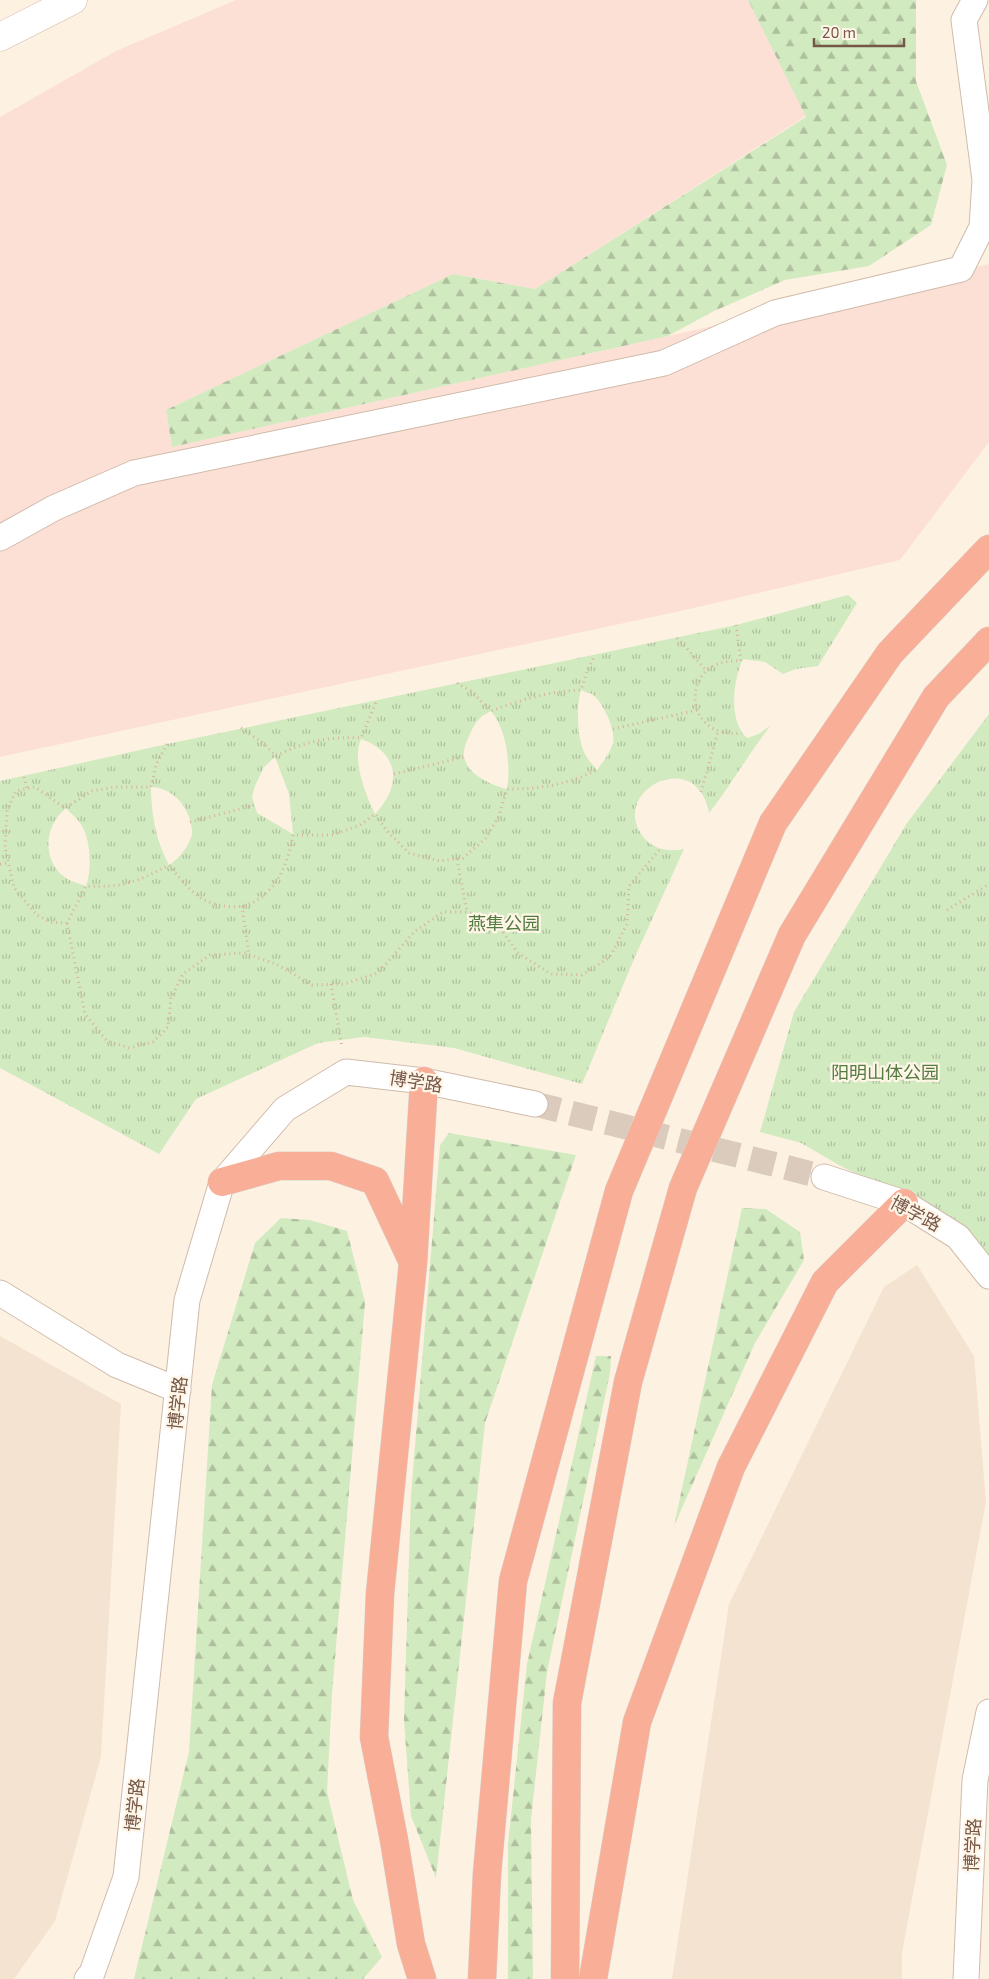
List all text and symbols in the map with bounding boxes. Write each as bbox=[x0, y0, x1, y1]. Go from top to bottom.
scale bar bbox=[814, 15, 904, 47]
text: 20 m bbox=[822, 23, 856, 41]
park label: 燕隼公园 bbox=[468, 912, 540, 934]
park label: 阳明山体公园 bbox=[831, 1061, 939, 1083]
street label: 博学路 bbox=[388, 1066, 444, 1096]
street label: 博学路 bbox=[887, 1191, 945, 1235]
street label: 博学路 bbox=[163, 1375, 191, 1431]
street label: 博学路 bbox=[120, 1777, 148, 1833]
street label: 博学路 bbox=[960, 1817, 984, 1873]

